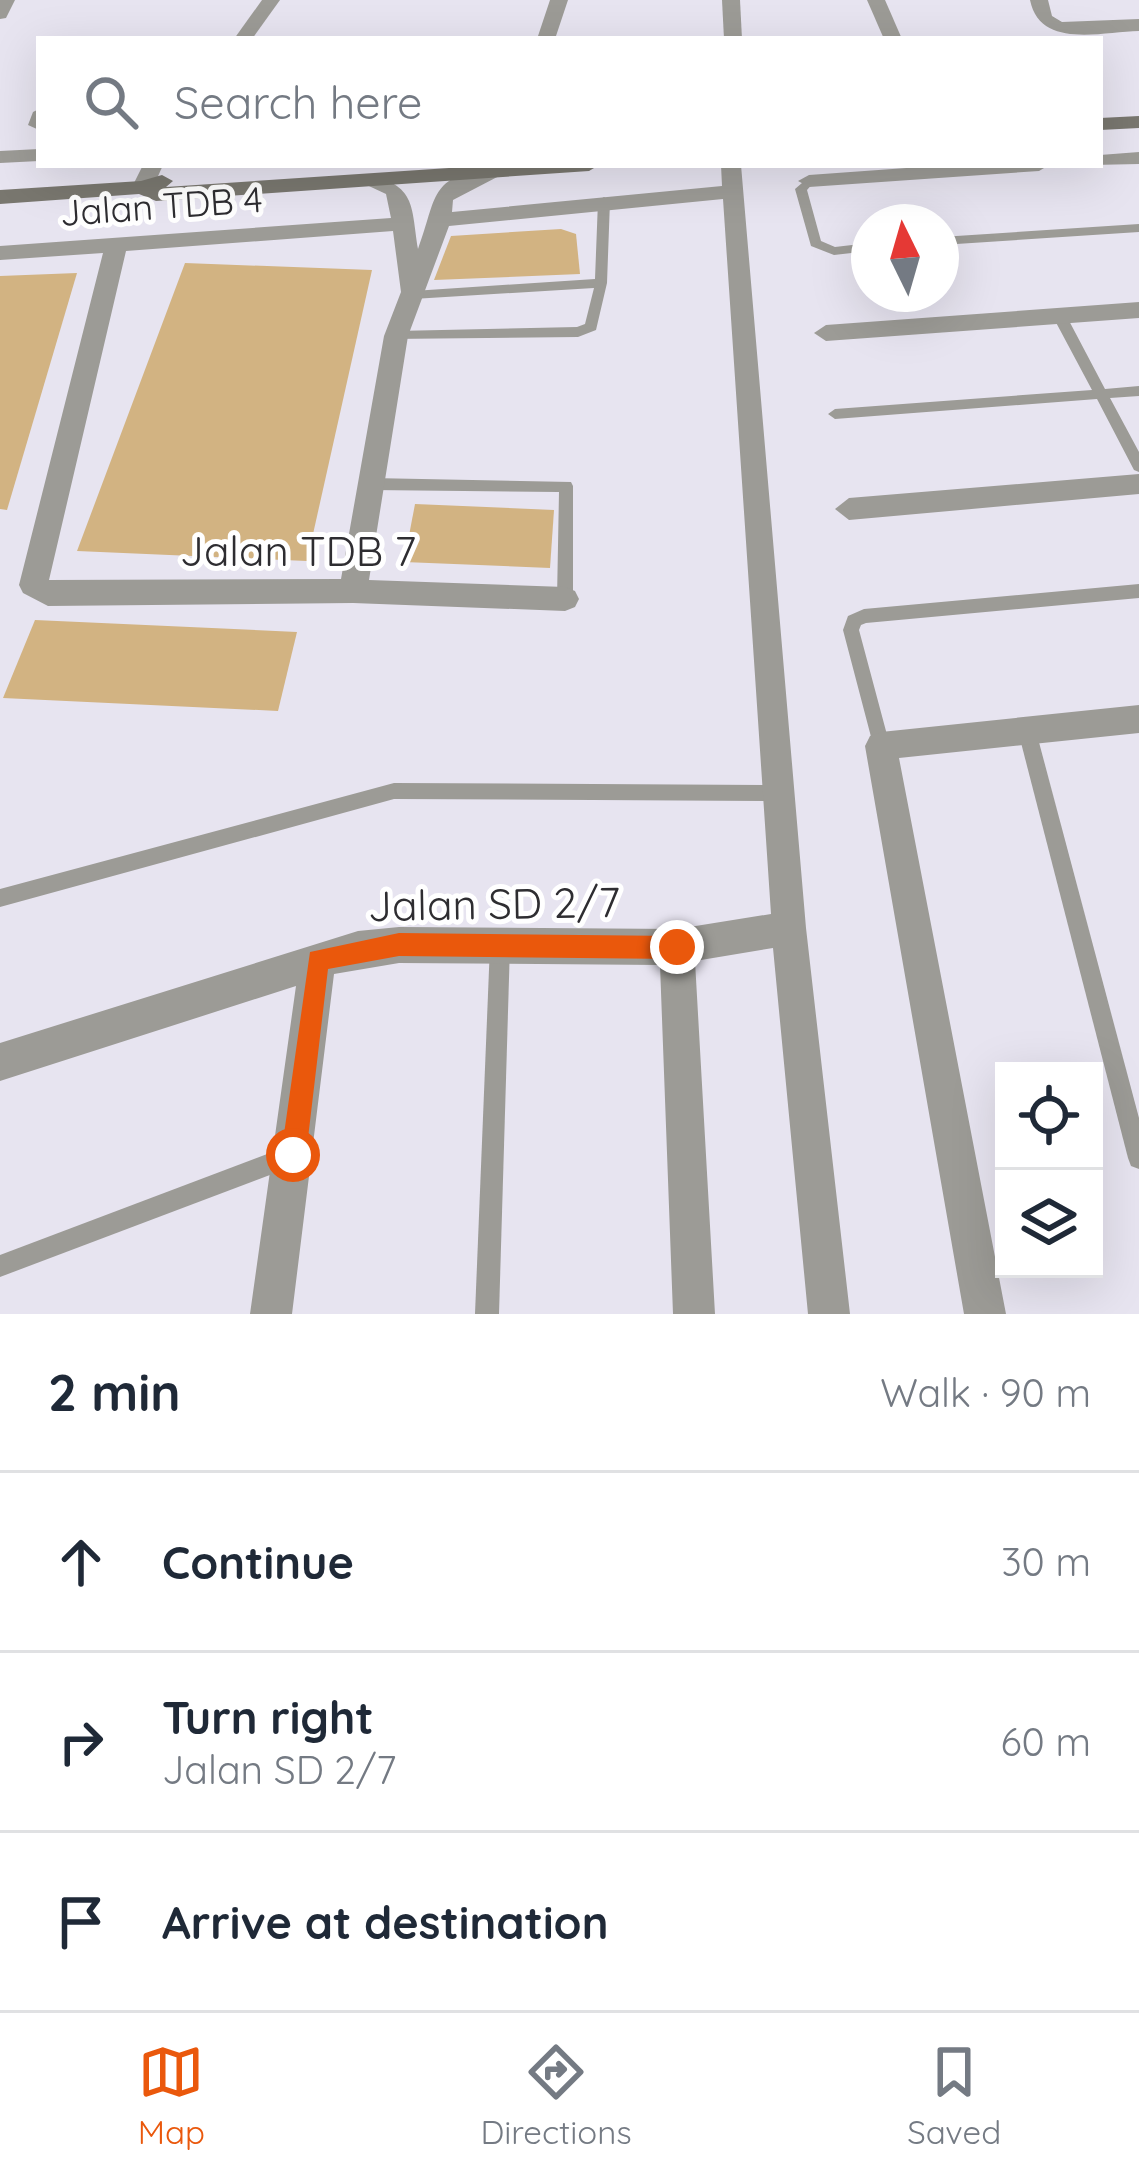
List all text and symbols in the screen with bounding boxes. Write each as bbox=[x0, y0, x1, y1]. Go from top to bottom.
search box bbox=[36, 36, 1103, 168]
icon: search bbox=[78, 69, 144, 135]
text: Search here bbox=[174, 74, 422, 130]
street label: Jalan TDB 4 bbox=[58, 176, 264, 235]
north arrow bbox=[851, 204, 959, 312]
street label: Jalan TDB 7 bbox=[180, 524, 416, 577]
street label: Jalan SD 2/7 bbox=[367, 875, 621, 932]
route end bbox=[650, 920, 704, 974]
map controls bbox=[995, 1062, 1103, 1278]
button: locate bbox=[995, 1062, 1103, 1170]
route start bbox=[266, 1128, 320, 1182]
button: layers bbox=[995, 1170, 1103, 1278]
text: 2 min bbox=[48, 1360, 181, 1424]
text: Walk · 90 m bbox=[880, 1368, 1091, 1417]
icon: ahead bbox=[48, 1529, 114, 1595]
text: Continue bbox=[162, 1534, 354, 1590]
text: 30 m bbox=[1001, 1537, 1091, 1586]
text: Turn right bbox=[162, 1689, 374, 1745]
icon: right bbox=[48, 1709, 114, 1775]
text: 60 m bbox=[1001, 1717, 1091, 1766]
text: Jalan SD 2/7 bbox=[162, 1745, 396, 1794]
icon: arrive bbox=[48, 1889, 114, 1955]
text: Arrive at destination bbox=[162, 1894, 608, 1950]
tab: Map bbox=[138, 2039, 205, 2152]
tab: Directions bbox=[480, 2039, 632, 2152]
tab: Saved bbox=[907, 2039, 1001, 2152]

